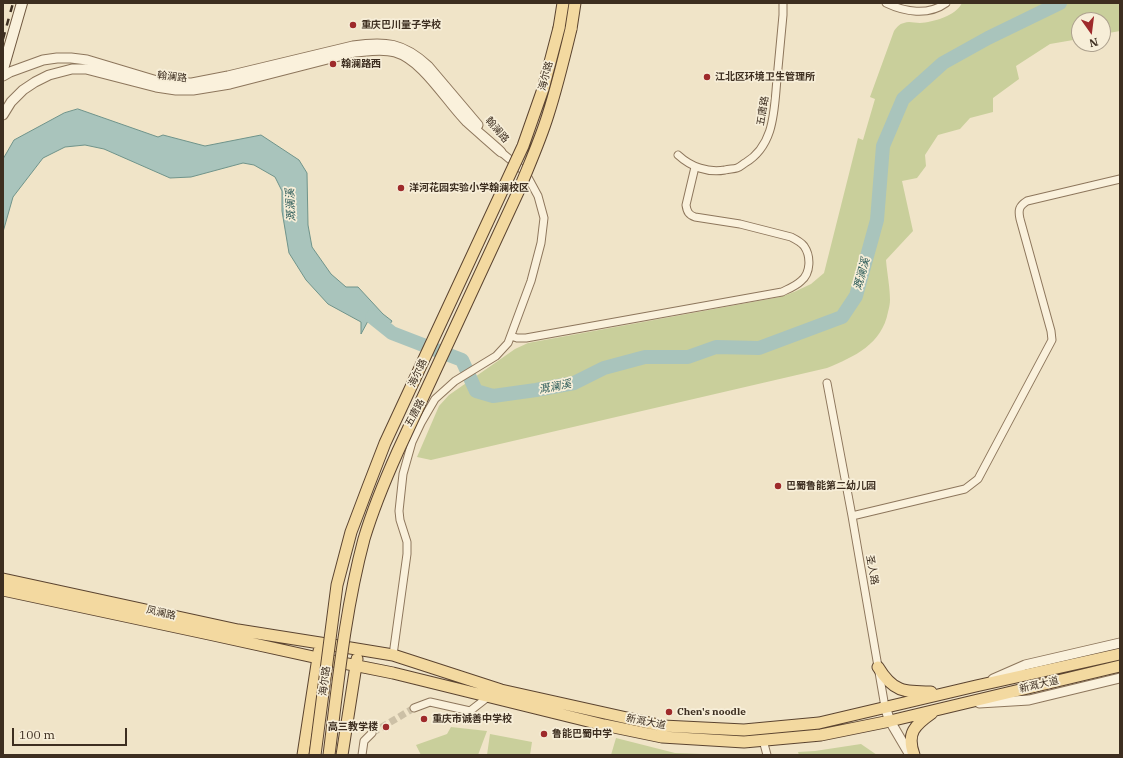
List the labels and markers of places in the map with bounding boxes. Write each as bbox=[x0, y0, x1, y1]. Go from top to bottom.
place label: 重庆巴川量子学校 bbox=[361, 19, 441, 31]
marker: 重庆巴川量子学校 bbox=[348, 20, 358, 30]
place label: 翰澜路西 bbox=[341, 58, 381, 70]
marker: 翰澜路西 bbox=[328, 59, 338, 69]
place label: 江北区环境卫生管理所 bbox=[715, 71, 815, 83]
marker: 江北区环境卫生管理所 bbox=[702, 72, 712, 82]
place label: 洋河花园实验小学翰澜校区 bbox=[409, 182, 529, 194]
marker: 洋河花园实验小学翰澜校区 bbox=[396, 183, 406, 193]
place label: 巴蜀鲁能第二幼儿园 bbox=[786, 480, 876, 492]
marker: 巴蜀鲁能第二幼儿园 bbox=[773, 481, 783, 491]
place label: Chen's noodle bbox=[677, 706, 746, 718]
marker: Chen's noodle bbox=[664, 707, 674, 717]
place label: 重庆市诚善中学校 bbox=[432, 713, 512, 725]
marker: 重庆市诚善中学校 bbox=[419, 714, 429, 724]
place label: 高三教学楼 bbox=[328, 721, 378, 733]
marker: 高三教学楼 bbox=[381, 722, 391, 732]
place label: 鲁能巴蜀中学 bbox=[552, 728, 612, 740]
marker: 鲁能巴蜀中学 bbox=[539, 729, 549, 739]

